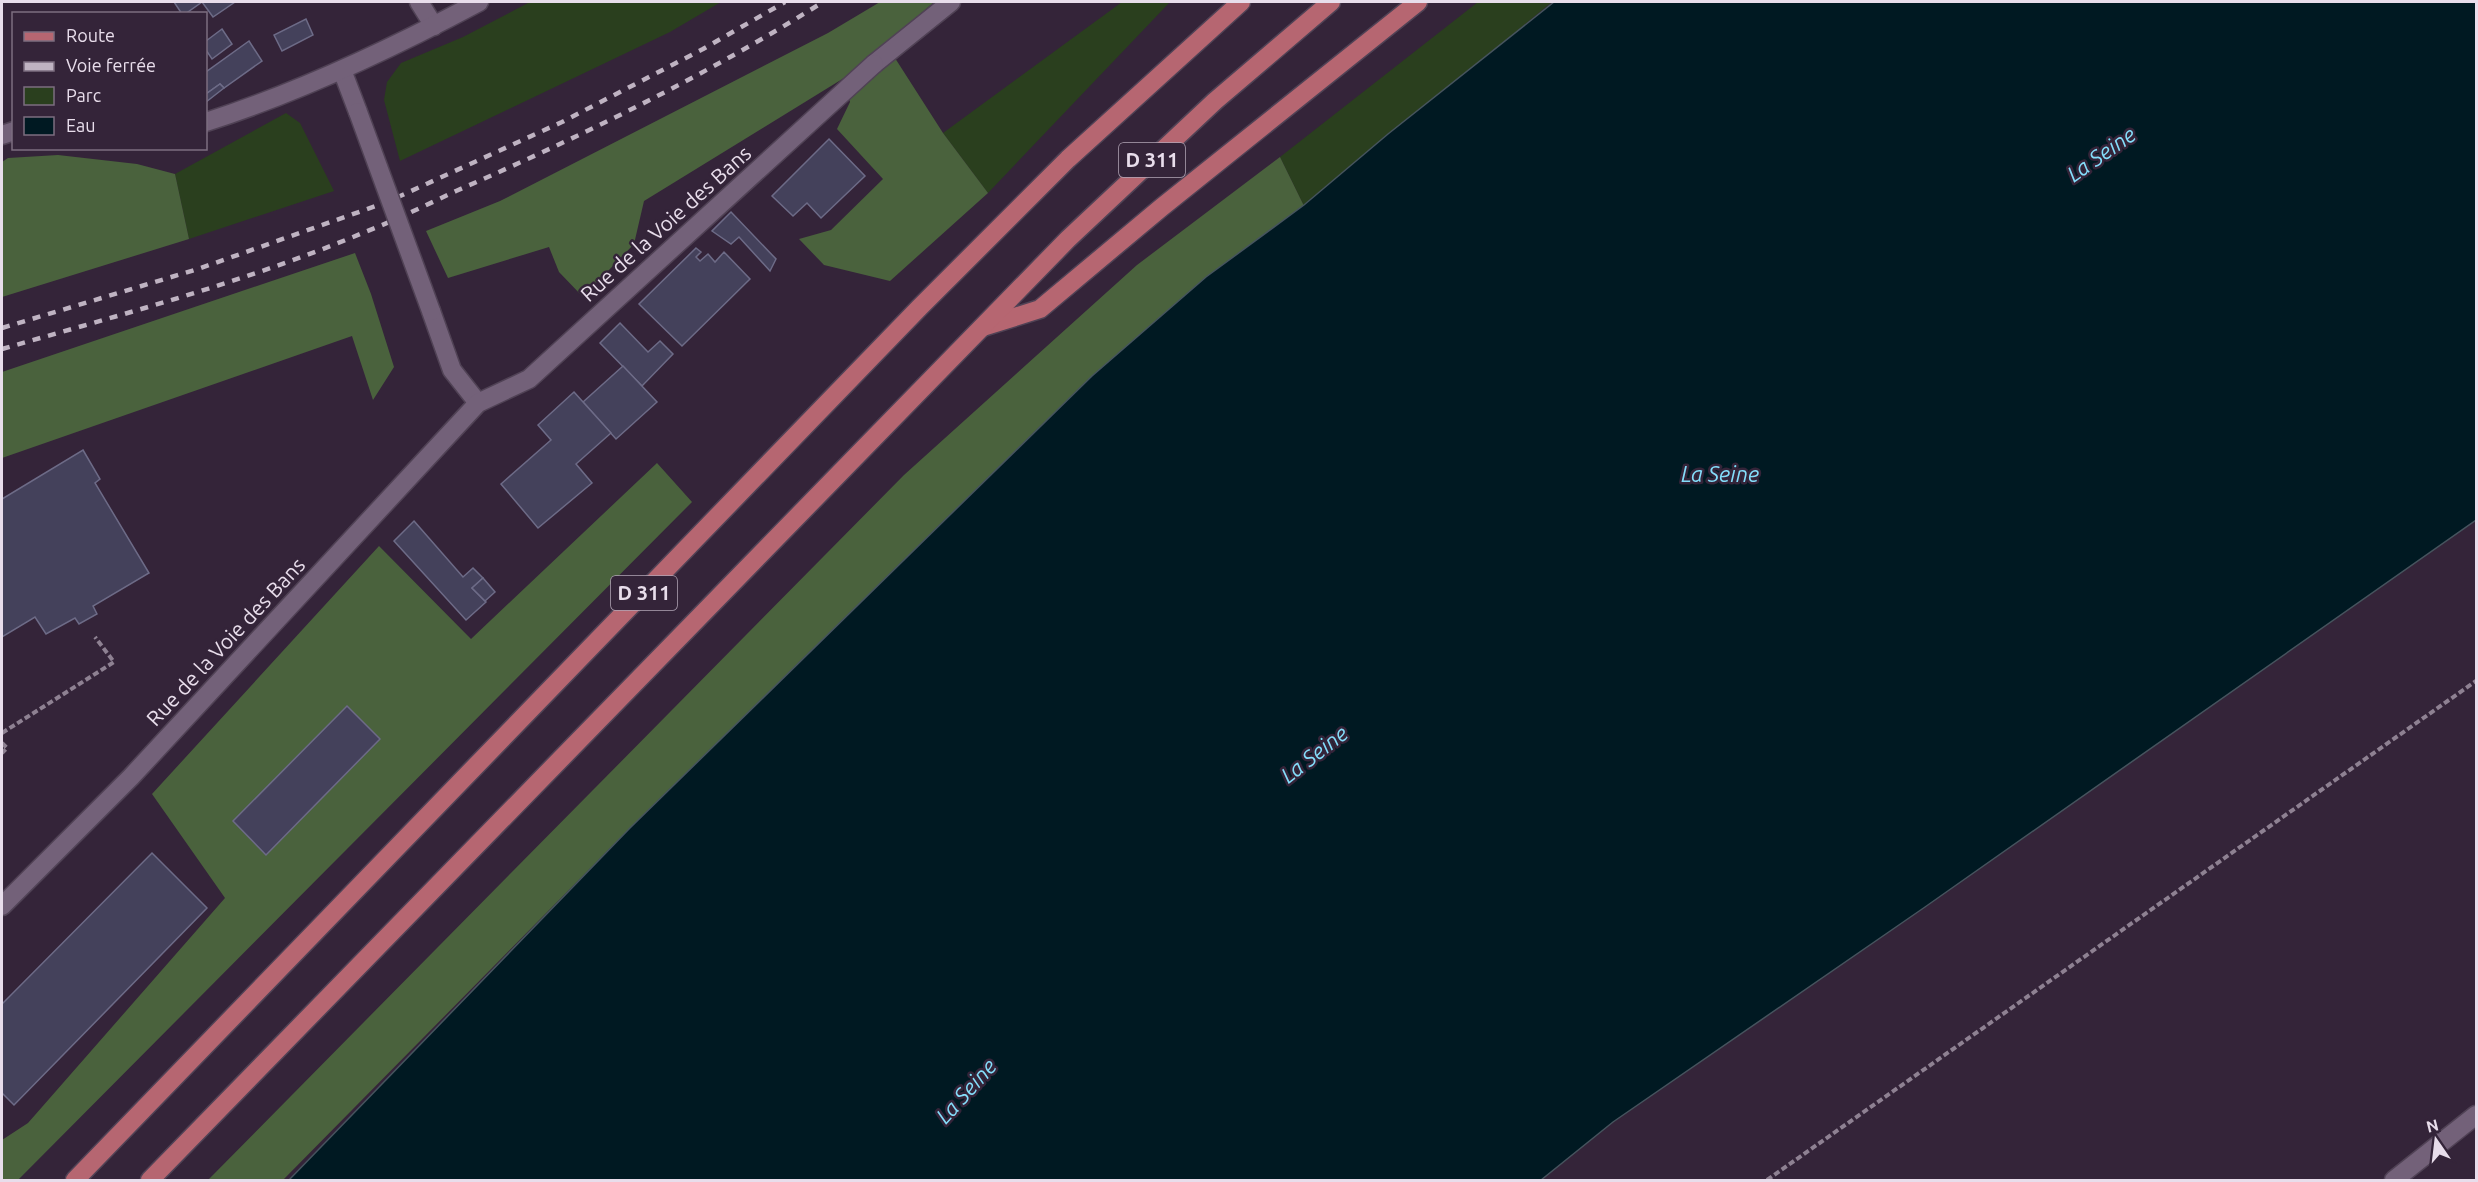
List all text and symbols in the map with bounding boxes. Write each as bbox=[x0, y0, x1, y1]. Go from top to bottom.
legend bbox=[12, 12, 207, 150]
text: Route bbox=[66, 25, 115, 45]
text: Voie ferrée bbox=[66, 55, 156, 75]
text: Parc bbox=[66, 85, 101, 105]
text: Eau bbox=[66, 115, 96, 135]
water label: La Seine bbox=[2062, 121, 2140, 186]
street label: Rue de la Voie des Bans bbox=[575, 140, 755, 306]
road number: D 311 bbox=[1119, 143, 1185, 177]
water label: La Seine bbox=[1681, 461, 1759, 486]
street label: Rue de la Voie des Bans bbox=[141, 552, 309, 730]
road number: D 311 bbox=[611, 576, 677, 610]
water label: La Seine bbox=[1275, 720, 1352, 787]
water label: La Seine bbox=[930, 1053, 1001, 1128]
north arrow bbox=[2406, 1110, 2466, 1170]
text: N bbox=[2424, 1115, 2440, 1136]

